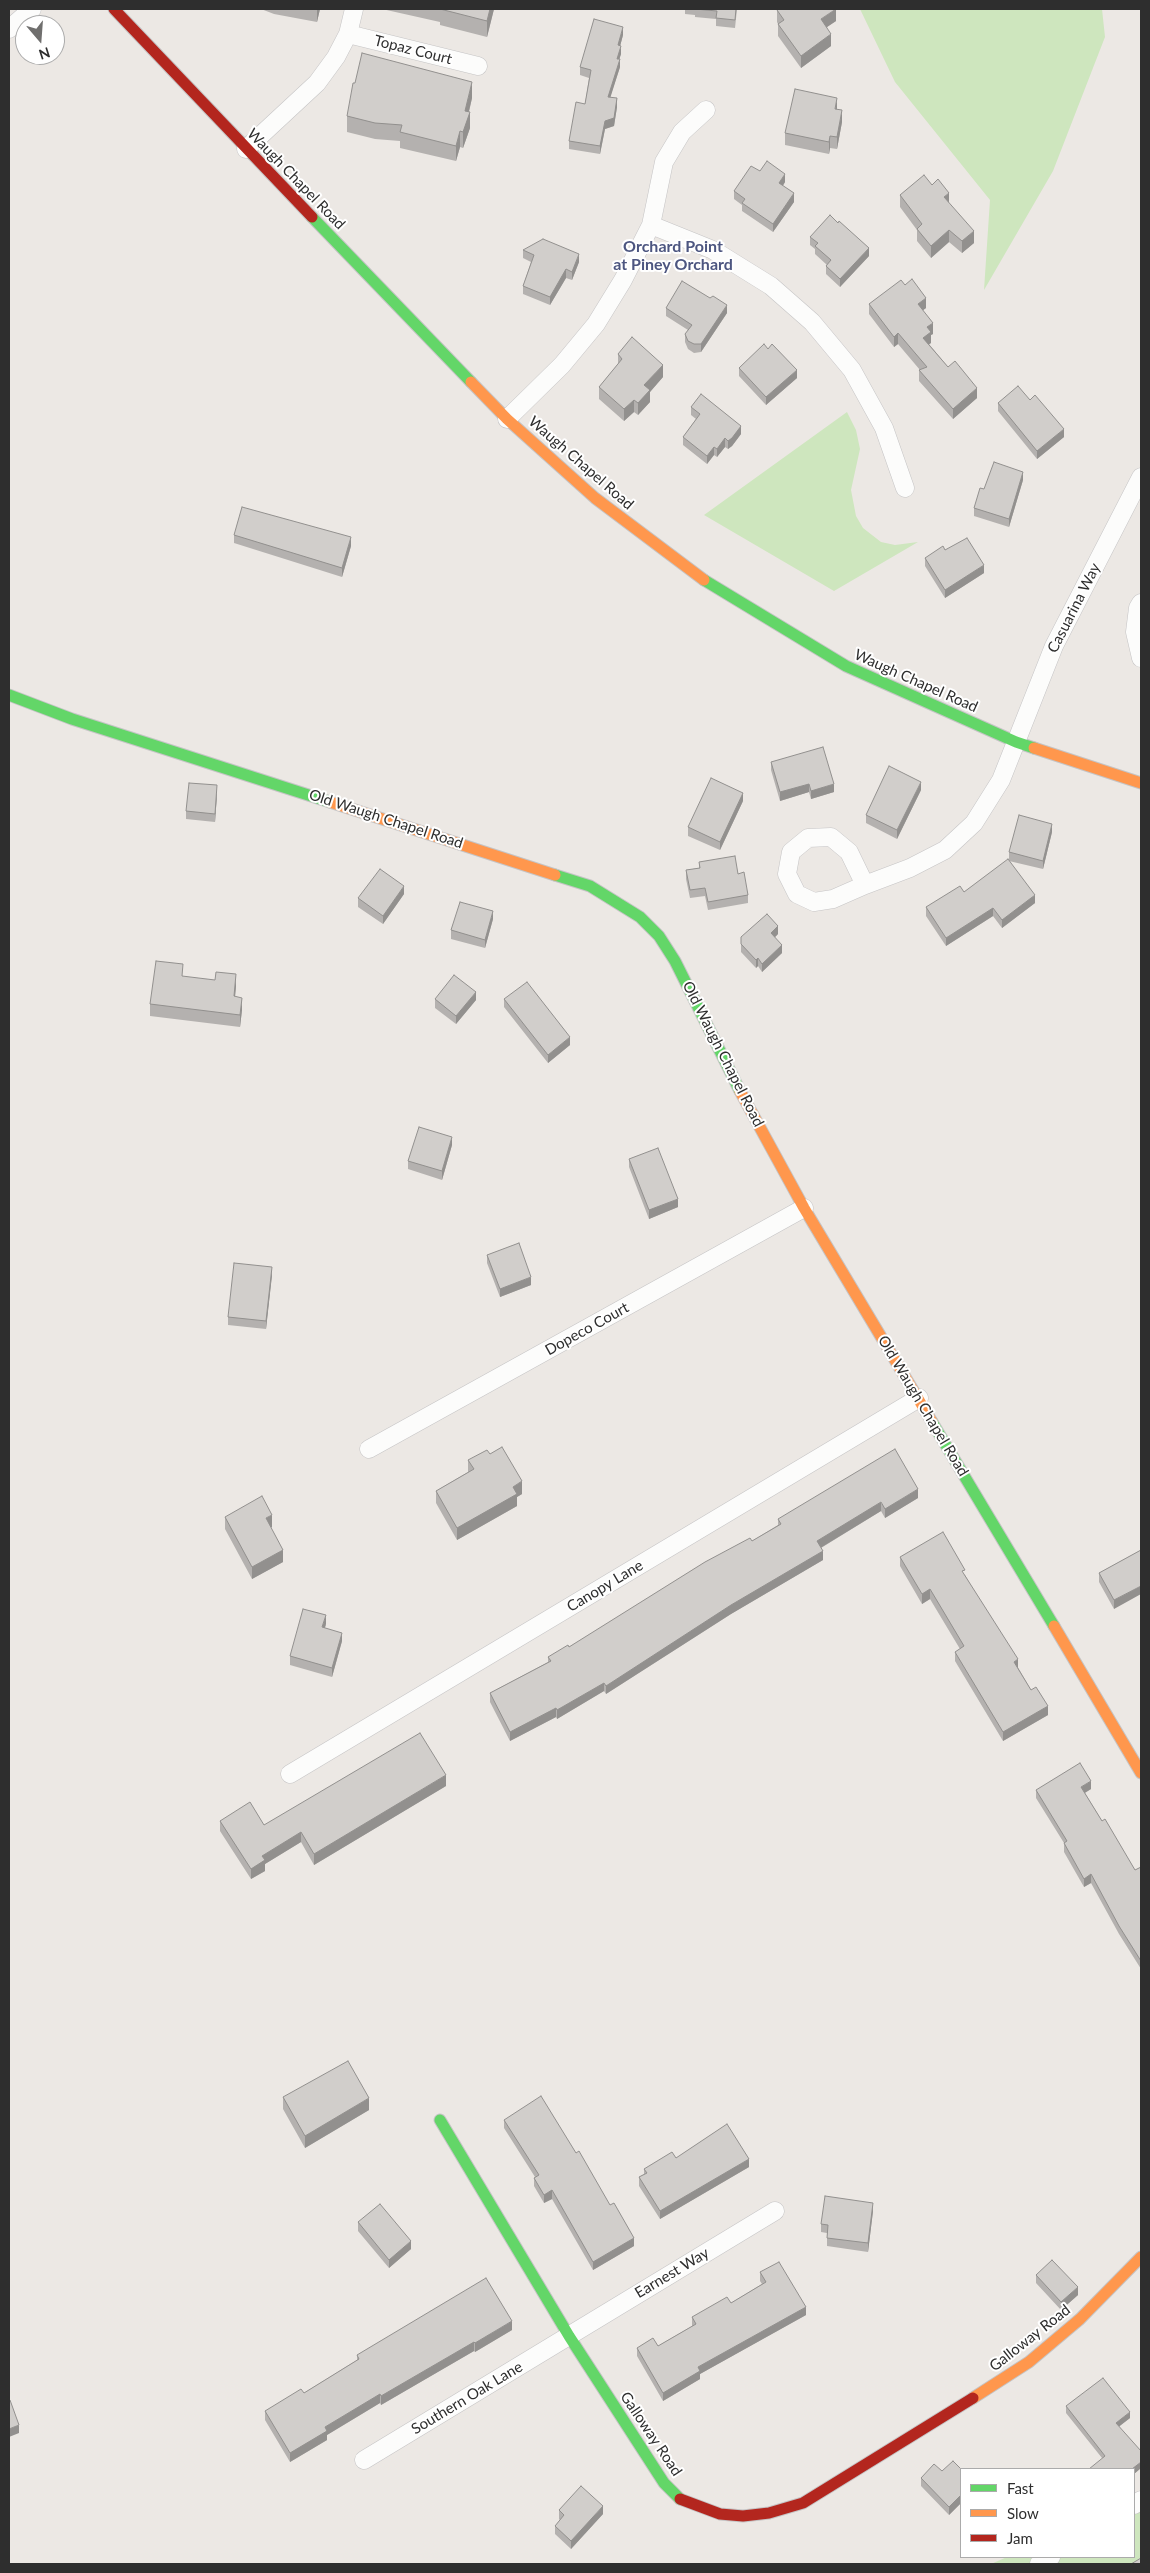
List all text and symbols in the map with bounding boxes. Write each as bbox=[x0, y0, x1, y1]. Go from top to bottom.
north arrow bbox=[15, 15, 65, 65]
street label: Topaz Court bbox=[372, 32, 454, 68]
text: N bbox=[37, 44, 52, 64]
street label: Waugh Chapel Road bbox=[243, 125, 349, 233]
district label: Orchard Point at Piney Orchard bbox=[613, 237, 733, 275]
street label: Waugh Chapel Road bbox=[525, 412, 637, 514]
street label: Casuarina Way bbox=[1044, 560, 1104, 656]
street label: Waugh Chapel Road bbox=[851, 646, 981, 716]
street label: Old Waugh Chapel Road bbox=[307, 786, 465, 852]
street label: Old Waugh Chapel Road bbox=[678, 978, 768, 1130]
street label: Dopeco Court bbox=[542, 1299, 632, 1359]
street label: Old Waugh Chapel Road bbox=[874, 1332, 972, 1480]
street label: Canopy Lane bbox=[564, 1556, 646, 1616]
street label: Earnest Way bbox=[632, 2244, 712, 2302]
street label: Galloway Road bbox=[986, 2301, 1074, 2375]
street label: Southern Oak Lane bbox=[408, 2358, 526, 2438]
street label: Galloway Road bbox=[616, 2388, 686, 2480]
legend bbox=[960, 2468, 1135, 2558]
text: Fast bbox=[1007, 2479, 1034, 2497]
text: Slow bbox=[1007, 2504, 1039, 2522]
text: Jam bbox=[1007, 2529, 1033, 2547]

